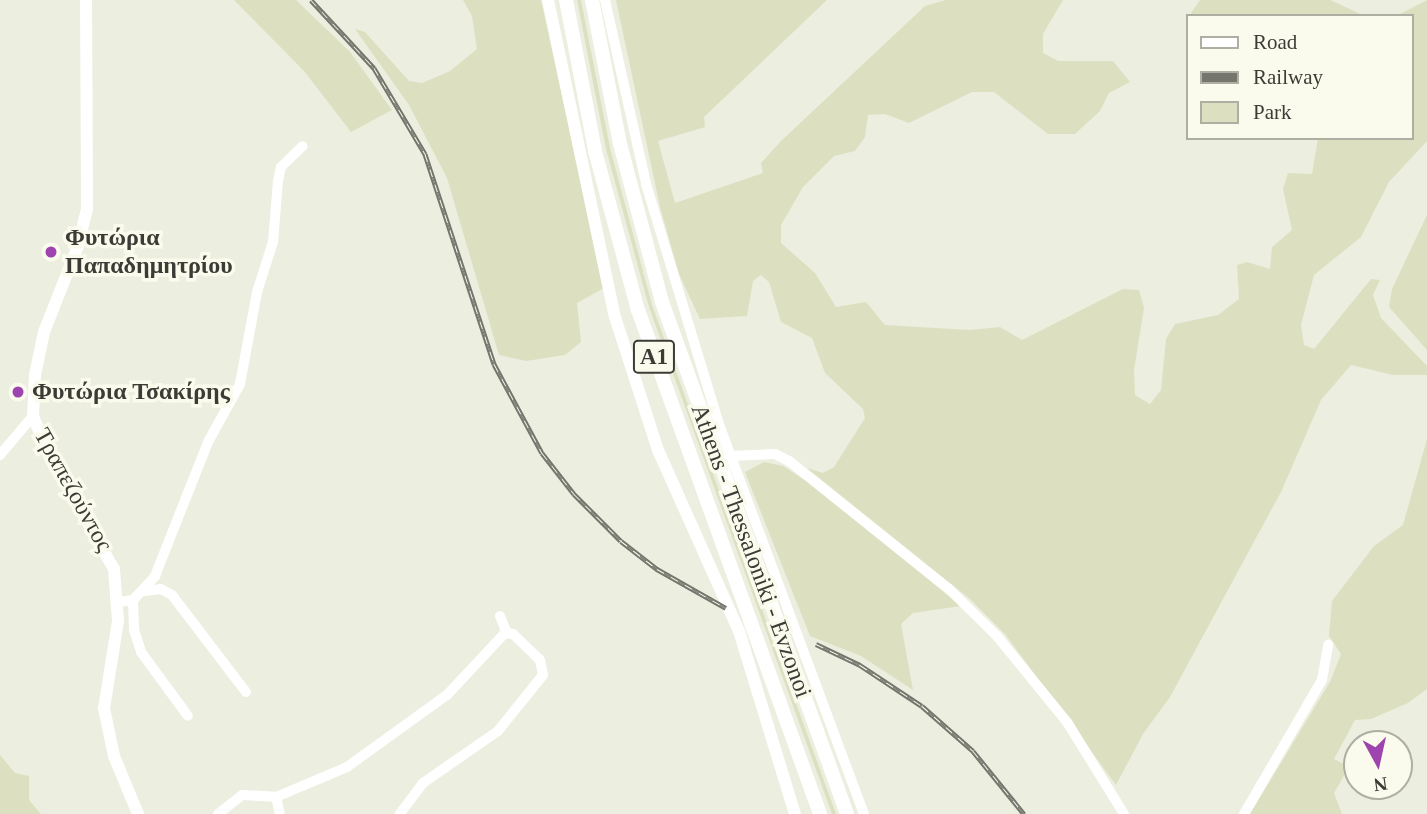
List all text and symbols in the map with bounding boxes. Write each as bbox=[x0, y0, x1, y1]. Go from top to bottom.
legend bbox=[1186, 14, 1413, 140]
text: Road bbox=[1253, 30, 1297, 54]
text: Railway bbox=[1253, 65, 1323, 89]
text: Park bbox=[1253, 100, 1292, 124]
place label: Φυτώρια Παπαδημητρίου bbox=[65, 224, 233, 280]
marker: Φυτώρια Παπαδημητρίου bbox=[43, 244, 59, 260]
road number: Α1 bbox=[631, 338, 677, 376]
place label: Φυτώρια Τσακίρης bbox=[32, 378, 230, 406]
marker: Φυτώρια Τσακίρης bbox=[10, 384, 26, 400]
street label: Athens - Thessaloniki - Evzonoi bbox=[684, 400, 818, 702]
street label: Τραπεζούντος bbox=[27, 423, 119, 557]
north arrow bbox=[1343, 730, 1413, 800]
text: N bbox=[1372, 773, 1389, 796]

